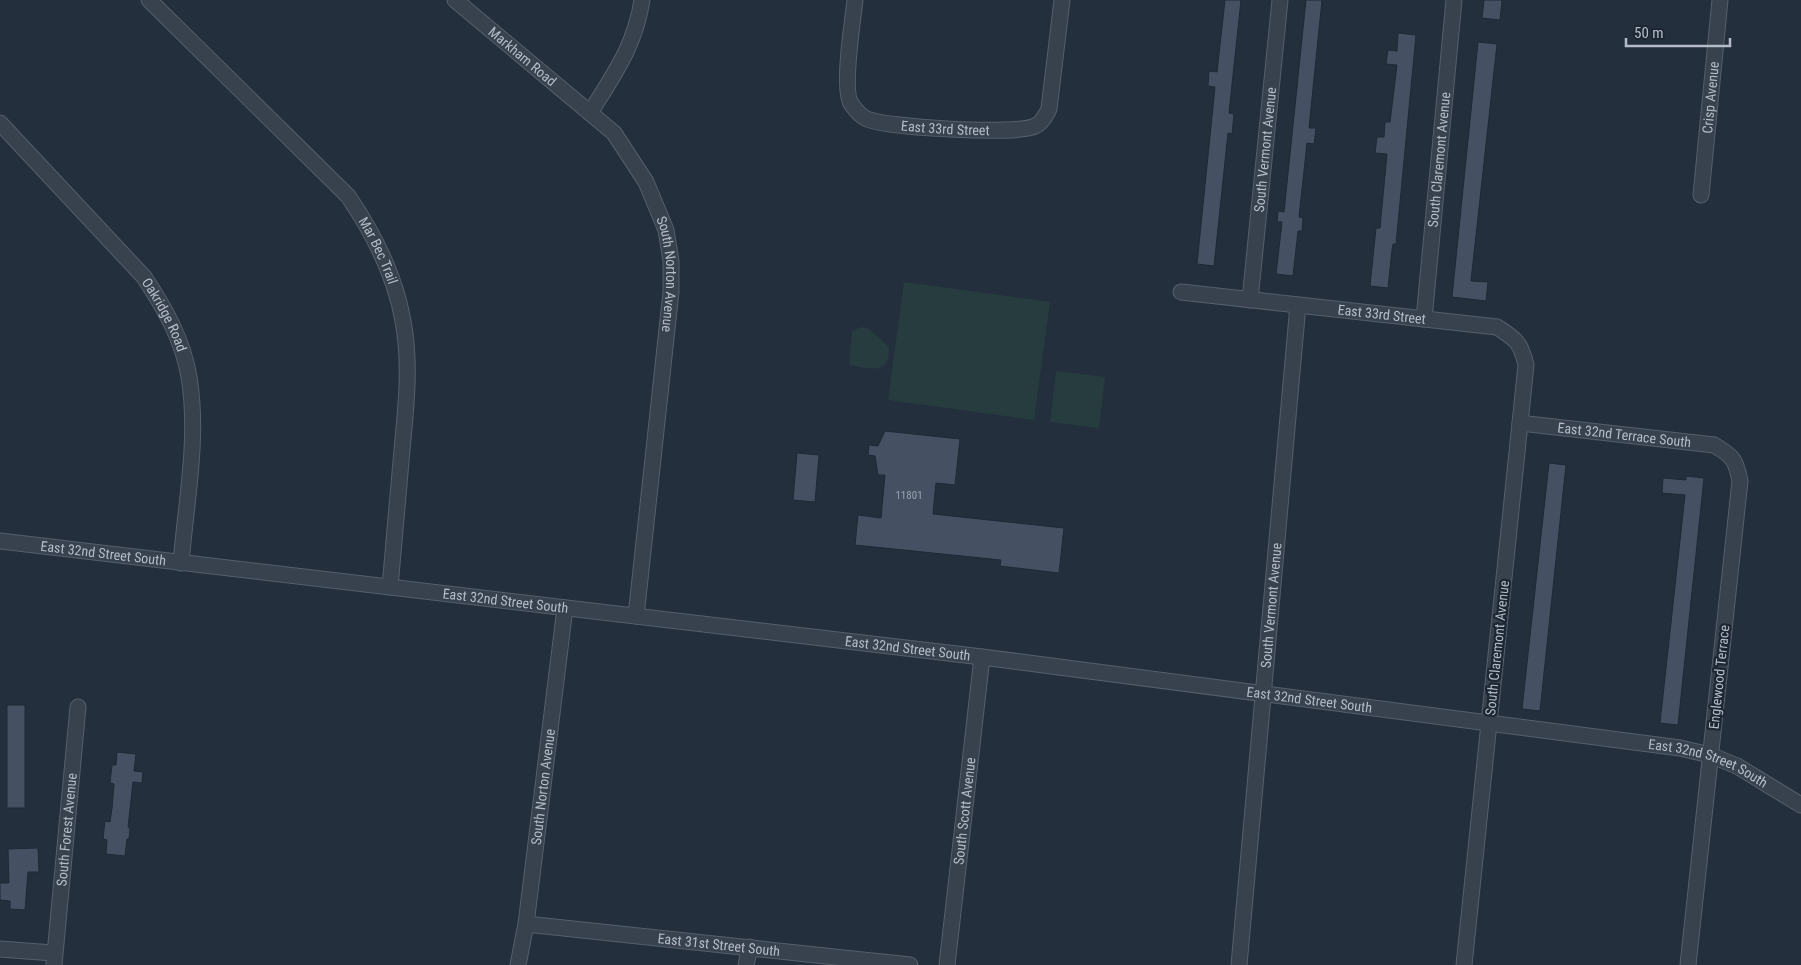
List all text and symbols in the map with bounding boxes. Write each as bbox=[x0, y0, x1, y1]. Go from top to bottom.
scale bar bbox=[1626, 15, 1730, 47]
street label: Markham Road bbox=[485, 24, 560, 89]
text: 50 m bbox=[1634, 24, 1664, 42]
street label: Crisp Avenue bbox=[1699, 60, 1722, 134]
street label: South Vermont Avenue bbox=[1251, 86, 1279, 213]
street label: South Claremont Avenue bbox=[1425, 91, 1453, 228]
street label: East 33rd Street bbox=[900, 117, 990, 138]
street label: Mar Bec Trail bbox=[356, 214, 401, 286]
street label: South Norton Avenue bbox=[653, 214, 679, 333]
street label: Oakridge Road bbox=[139, 275, 190, 353]
street label: East 33rd Street bbox=[1337, 301, 1427, 327]
street label: East 32nd Terrace South bbox=[1557, 419, 1692, 450]
house number: 11801 bbox=[895, 489, 923, 502]
street label: East 32nd Street South bbox=[40, 538, 167, 569]
street label: South Vermont Avenue bbox=[1258, 542, 1285, 669]
street label: South Claremont Avenue bbox=[1482, 579, 1512, 716]
street label: East 32nd Street South bbox=[442, 585, 569, 616]
street label: Englewood Terrace bbox=[1706, 624, 1732, 730]
street label: East 32nd Street South bbox=[844, 633, 971, 664]
street label: East 32nd Street South bbox=[1246, 684, 1373, 716]
street label: South Norton Avenue bbox=[528, 727, 558, 846]
street label: East 32nd Street South bbox=[1647, 736, 1771, 791]
street label: South Scott Avenue bbox=[950, 756, 979, 865]
street label: South Forest Avenue bbox=[53, 772, 80, 887]
street label: East 31st Street South bbox=[657, 930, 781, 959]

